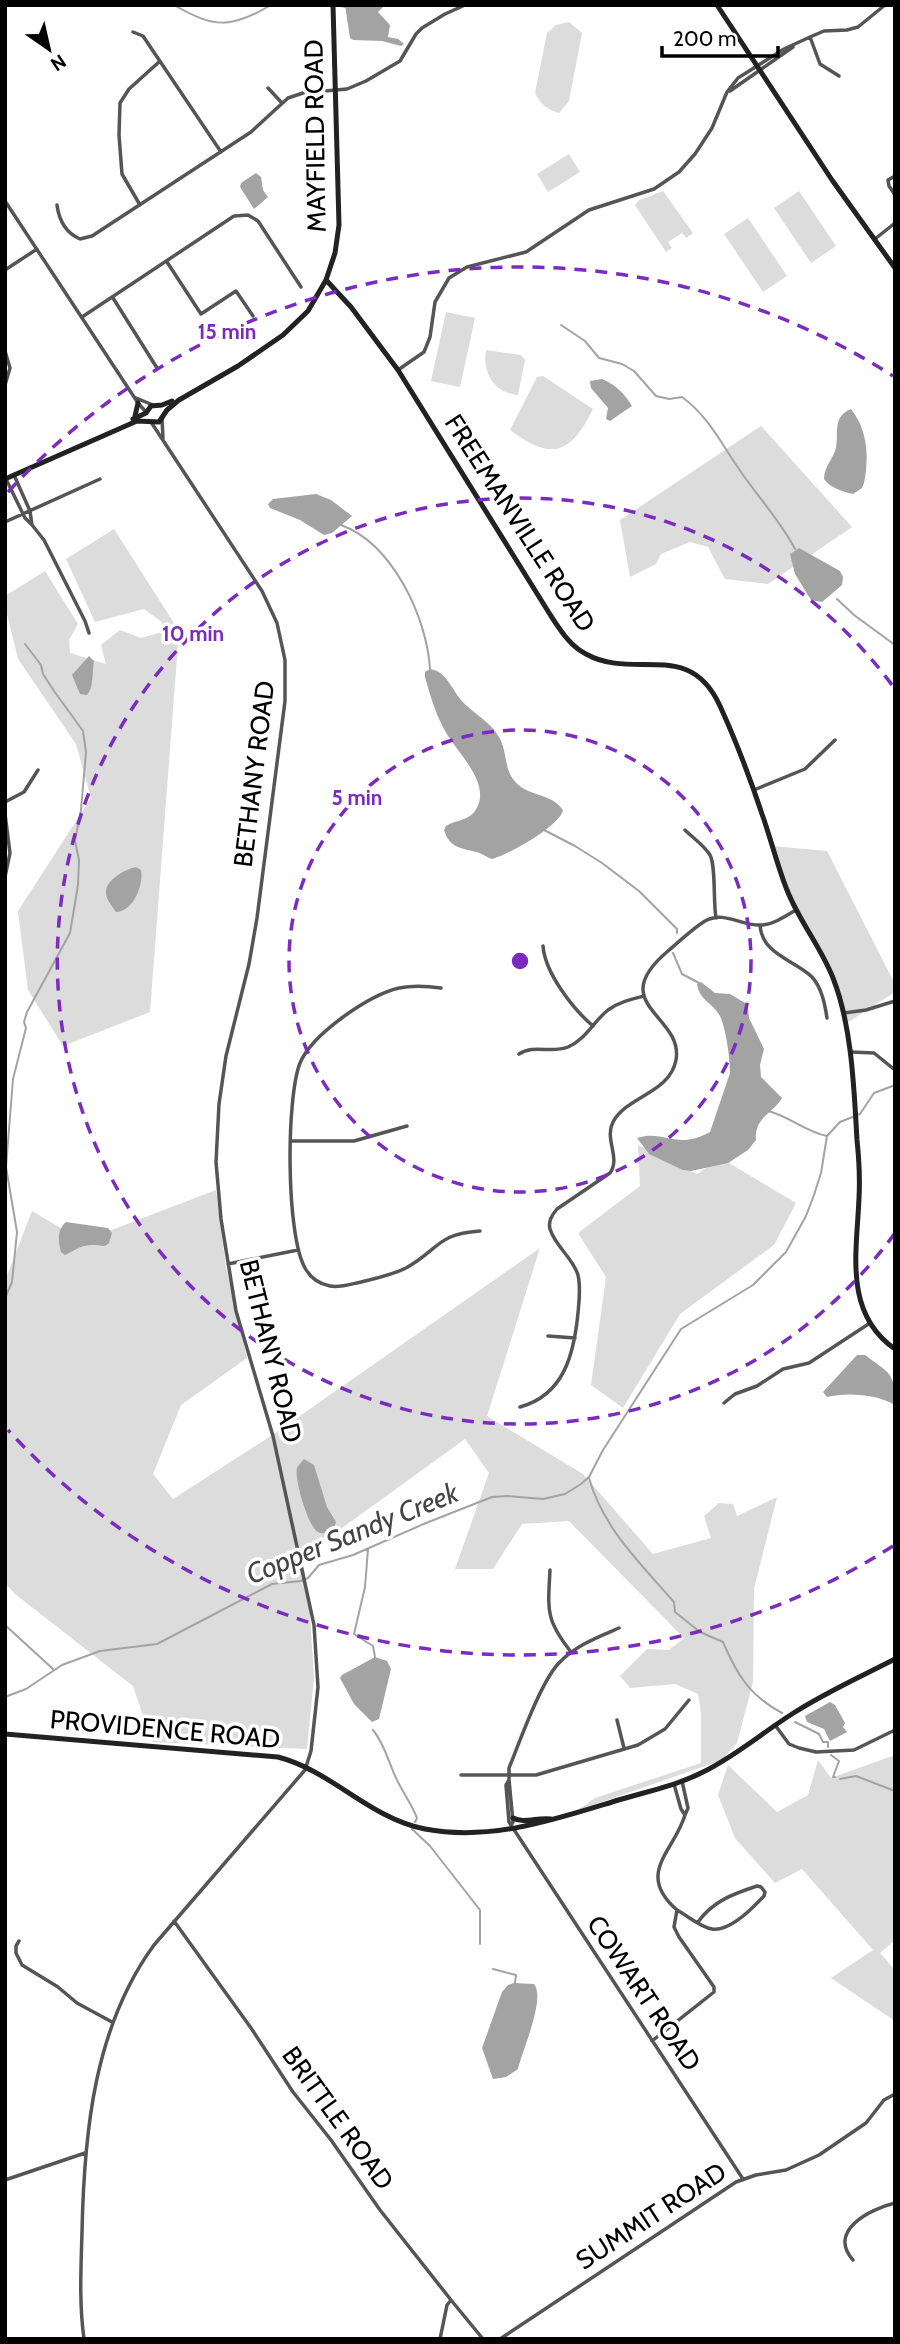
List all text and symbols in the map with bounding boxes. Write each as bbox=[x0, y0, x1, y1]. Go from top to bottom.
north arrow bbox=[14, 14, 84, 84]
scale bar bbox=[662, 14, 778, 58]
text: 200 m bbox=[673, 26, 736, 51]
street label: MAYFIELD ROAD bbox=[297, 39, 333, 233]
text: N bbox=[46, 49, 70, 76]
text: 15 min bbox=[198, 319, 256, 344]
street label: FREEMANVILLE ROAD bbox=[438, 408, 602, 638]
text: 10 min bbox=[162, 621, 224, 646]
street label: BETHANY ROAD bbox=[227, 679, 281, 869]
text: 5 min bbox=[332, 785, 382, 810]
centre of rings bbox=[508, 949, 532, 973]
street label: BETHANY ROAD bbox=[233, 1256, 309, 1446]
water label: Copper Sandy Creek bbox=[241, 1475, 464, 1591]
street label: PROVIDENCE ROAD bbox=[49, 1703, 281, 1755]
street label: COWART ROAD bbox=[580, 1909, 708, 2077]
street label: BRITTLE ROAD bbox=[275, 2040, 401, 2196]
street label: SUMMIT ROAD bbox=[570, 2156, 732, 2276]

